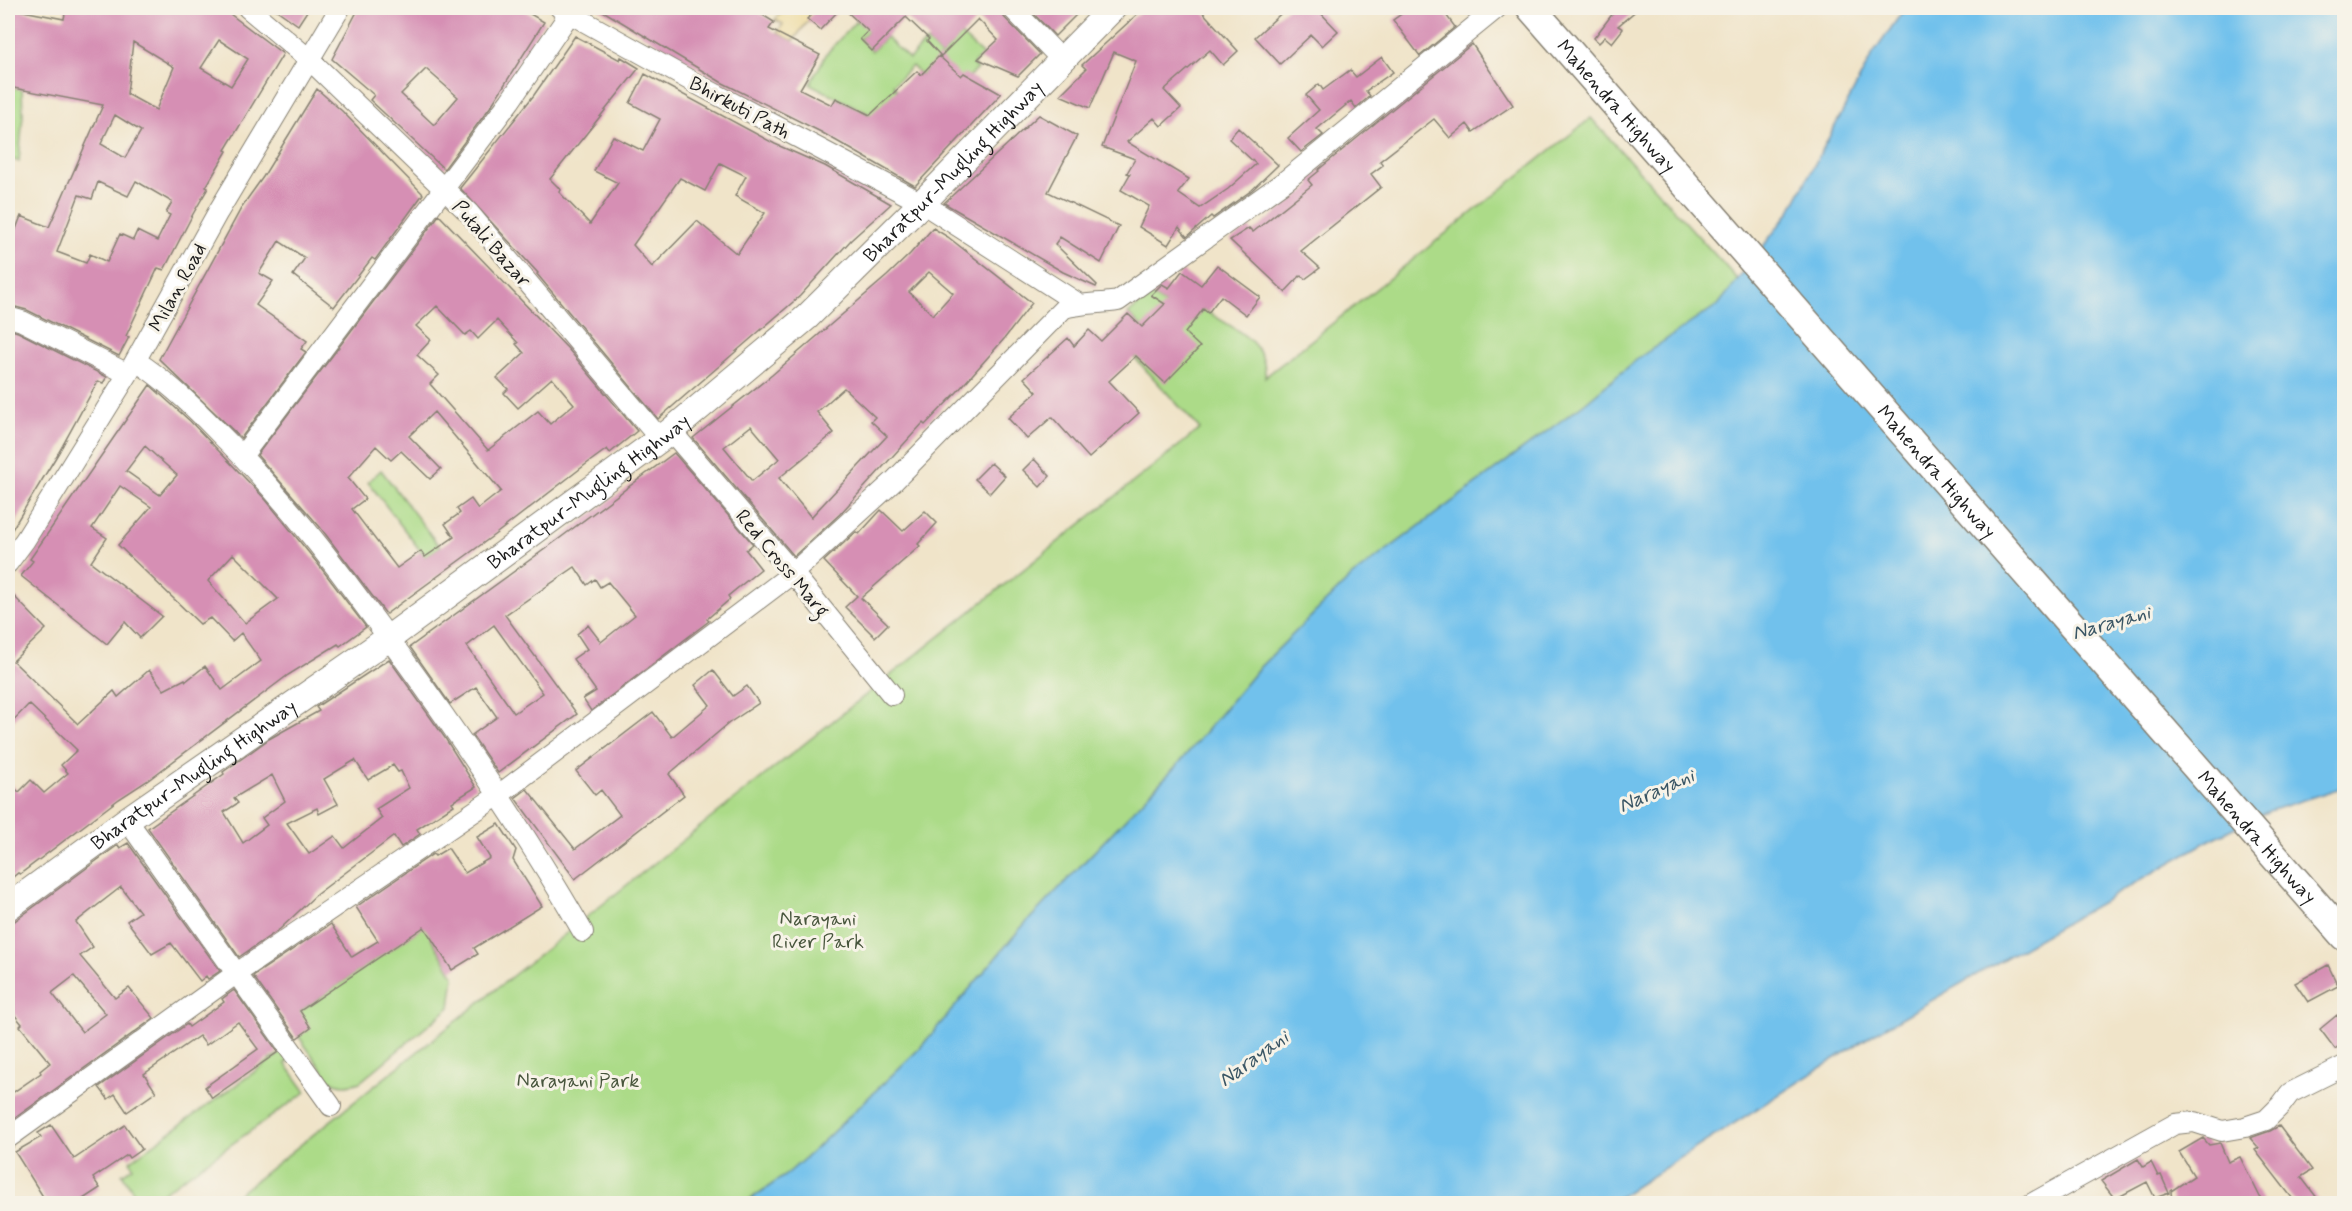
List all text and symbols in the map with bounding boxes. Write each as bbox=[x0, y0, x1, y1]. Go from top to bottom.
street label: Mahendra Highway bbox=[1550, 34, 1681, 179]
street label: Bhirkuti Path bbox=[684, 70, 795, 146]
street label: Bharatpur-Mugling Highway bbox=[858, 75, 1050, 269]
street label: Putali Bazar bbox=[445, 194, 537, 294]
street label: Milan Road bbox=[143, 239, 214, 337]
street label: Mahendra Highway bbox=[1870, 400, 2002, 545]
street label: Bharatpur-Mugling Highway bbox=[482, 408, 697, 576]
street label: Red Cross Marg bbox=[727, 504, 835, 625]
water label: Narayani bbox=[2069, 598, 2156, 648]
street label: Bharatpur-Mugling Highway bbox=[86, 694, 303, 857]
water label: Narayani bbox=[1614, 761, 1701, 820]
street label: Mahendra Highway bbox=[2190, 765, 2322, 910]
park label: Narayani River Park bbox=[772, 906, 864, 956]
water label: Narayani bbox=[1213, 1022, 1296, 1094]
park label: Narayani Park bbox=[517, 1068, 639, 1095]

